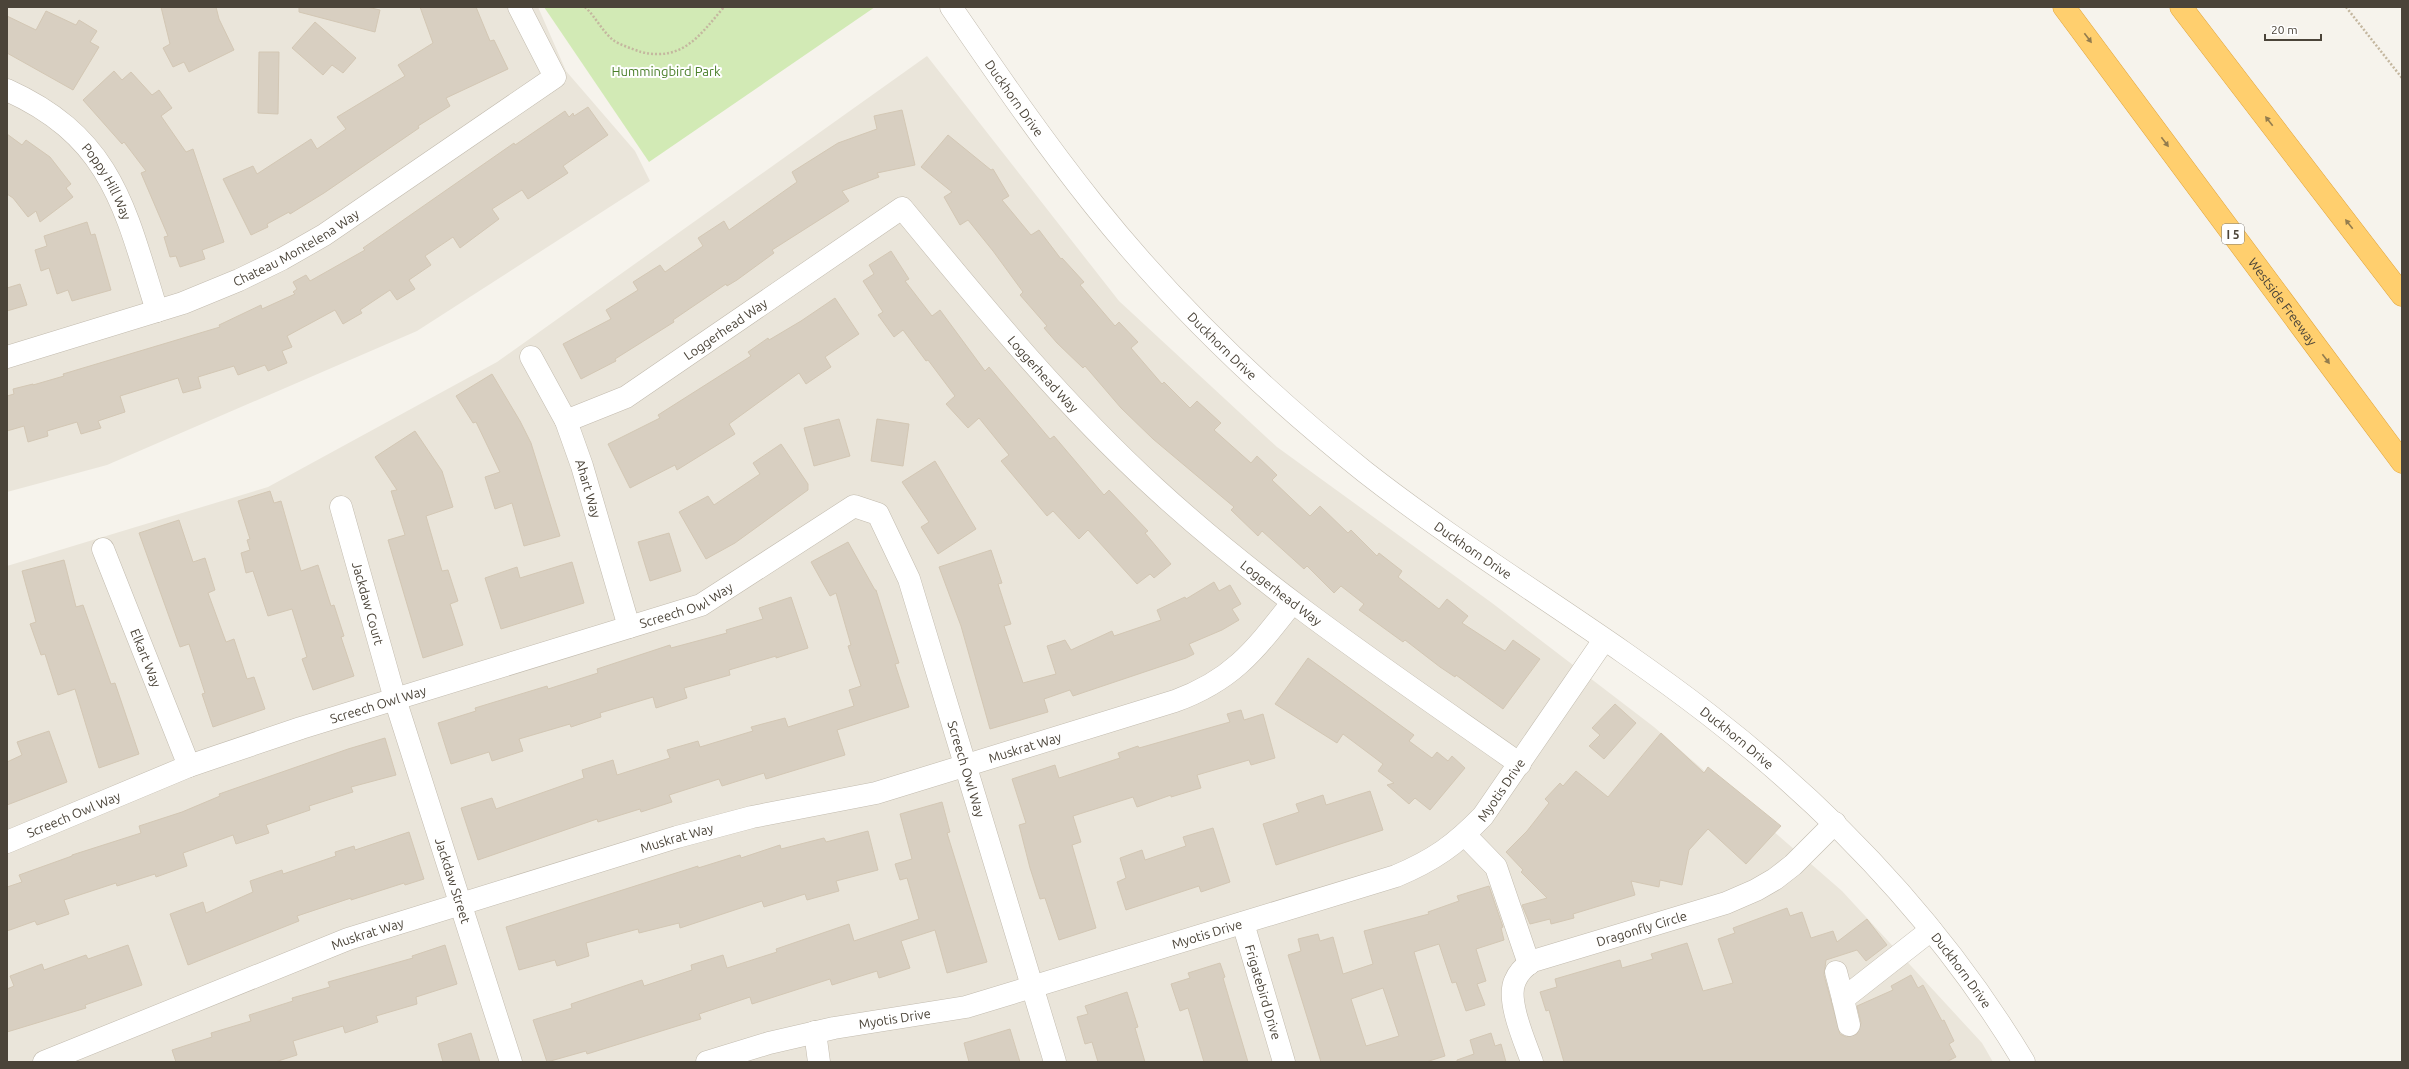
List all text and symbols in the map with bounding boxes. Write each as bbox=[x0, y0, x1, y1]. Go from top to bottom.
scale bar bbox=[2265, 16, 2321, 42]
text: 20 m bbox=[2271, 23, 2298, 36]
one-way arrow bbox=[2084, 32, 2092, 43]
street label: Duckhorn Drive bbox=[983, 57, 1046, 139]
park label: Hummingbird Park bbox=[611, 64, 721, 78]
one-way arrow bbox=[2265, 115, 2274, 126]
one-way arrow bbox=[2161, 137, 2169, 147]
street label: Poppy Hill Way bbox=[80, 140, 134, 222]
street label: Chateau Montelena Way bbox=[231, 206, 361, 289]
one-way arrow bbox=[2344, 218, 2353, 229]
road number: I 5 bbox=[2222, 224, 2244, 244]
street label: Westside Freeway bbox=[2246, 255, 2320, 348]
street label: Loggerhead Way bbox=[681, 296, 770, 362]
street label: Duckhorn Drive bbox=[1185, 309, 1260, 382]
street label: Loggerhead Way bbox=[1005, 333, 1081, 415]
one-way arrow bbox=[2322, 354, 2330, 364]
street label: Ahart Way bbox=[573, 457, 604, 519]
street label: Duckhorn Drive bbox=[1432, 519, 1514, 582]
street label: Loggerhead Way bbox=[1238, 557, 1324, 628]
street label: Jackdaw Court bbox=[350, 560, 386, 647]
street label: Screech Owl Way bbox=[638, 580, 735, 630]
street label: Elkart Way bbox=[128, 627, 164, 689]
street label: Screech Owl Way bbox=[328, 683, 428, 726]
street label: Duckhorn Drive bbox=[1698, 704, 1777, 772]
street label: Screech Owl Way bbox=[945, 719, 988, 819]
street label: Muskrat Way bbox=[987, 729, 1063, 765]
street label: Myotis Drive bbox=[1475, 756, 1527, 824]
street label: Screech Owl Way bbox=[25, 789, 122, 840]
street label: Muskrat Way bbox=[639, 821, 715, 855]
street label: Jackdaw Street bbox=[433, 836, 473, 925]
street label: Dragonfly Circle bbox=[1595, 908, 1688, 949]
street label: Muskrat Way bbox=[329, 915, 405, 952]
street label: Myotis Drive bbox=[1170, 916, 1244, 951]
street label: Duckhorn Drive bbox=[1929, 930, 1994, 1011]
street label: Frigatebird Drive bbox=[1243, 943, 1284, 1041]
street label: Myotis Drive bbox=[858, 1006, 932, 1031]

